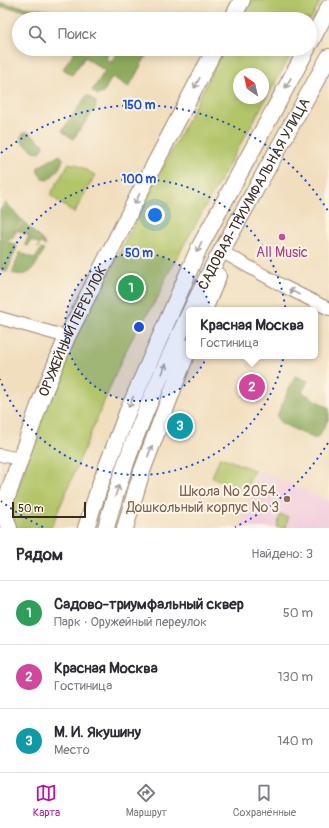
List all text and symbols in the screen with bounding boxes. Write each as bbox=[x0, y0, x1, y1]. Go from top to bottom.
search box bbox=[12, 12, 317, 56]
icon: search bbox=[26, 23, 48, 45]
text: Поиск bbox=[58, 25, 97, 44]
north arrow bbox=[233, 68, 269, 104]
one-way arrow bbox=[193, 77, 200, 89]
one-way arrow bbox=[284, 77, 291, 89]
street label: САДОВАЯ-ТРИУМФАЛЬНАЯ УЛИЦА bbox=[194, 95, 313, 293]
text: 150 m bbox=[123, 98, 156, 113]
text: 100 m bbox=[122, 172, 157, 187]
one-way arrow bbox=[133, 192, 140, 204]
your location bbox=[145, 205, 165, 225]
marker: All Music bbox=[277, 232, 287, 242]
one-way arrow bbox=[195, 240, 203, 252]
place label: All Music bbox=[256, 244, 308, 261]
text: 50 m bbox=[125, 246, 153, 261]
street label: ОРУЖЕЙНЫЙ ПЕРЕУЛОК bbox=[35, 263, 110, 399]
pin: 1 bbox=[118, 273, 144, 303]
one-way arrow bbox=[288, 287, 300, 295]
popup bbox=[186, 307, 318, 359]
text: Красная Москва bbox=[200, 316, 304, 335]
centre of rings bbox=[132, 320, 146, 334]
text: Гостиница bbox=[200, 335, 259, 351]
one-way arrow bbox=[160, 364, 168, 376]
pin: 2 bbox=[239, 372, 265, 402]
one-way arrow bbox=[127, 396, 135, 408]
pin: 3 bbox=[167, 411, 193, 441]
one-way arrow bbox=[146, 445, 154, 457]
place label: Школа № 2054. Дошкольный корпус № 3 bbox=[125, 483, 279, 516]
one-way arrow bbox=[114, 485, 122, 497]
marker: Школа № 2054. Дошкольный корпус № 3 bbox=[282, 494, 292, 504]
scale bar bbox=[12, 500, 86, 519]
text: 50 m bbox=[18, 502, 44, 515]
text: Рядом bbox=[16, 544, 63, 565]
text: Найдено: 3 bbox=[251, 546, 313, 562]
text: Садово-триумфальный сквер bbox=[54, 595, 244, 614]
text: 1 bbox=[26, 605, 32, 621]
text: 50 m bbox=[283, 605, 313, 621]
text: Парк · Оружейный переулок bbox=[54, 614, 207, 630]
text: Красная Москва bbox=[54, 659, 158, 678]
text: 2 bbox=[25, 669, 33, 685]
text: 130 m bbox=[277, 669, 313, 685]
text: Гостиница bbox=[54, 678, 112, 694]
text: М. И. Якушину bbox=[54, 723, 141, 742]
text: 3 bbox=[25, 733, 33, 749]
text: 140 m bbox=[277, 733, 313, 749]
text: Место bbox=[54, 742, 90, 758]
tab: Карта bbox=[33, 782, 60, 819]
tab: Маршрут bbox=[126, 782, 167, 819]
tab: Сохранённые bbox=[233, 782, 296, 819]

